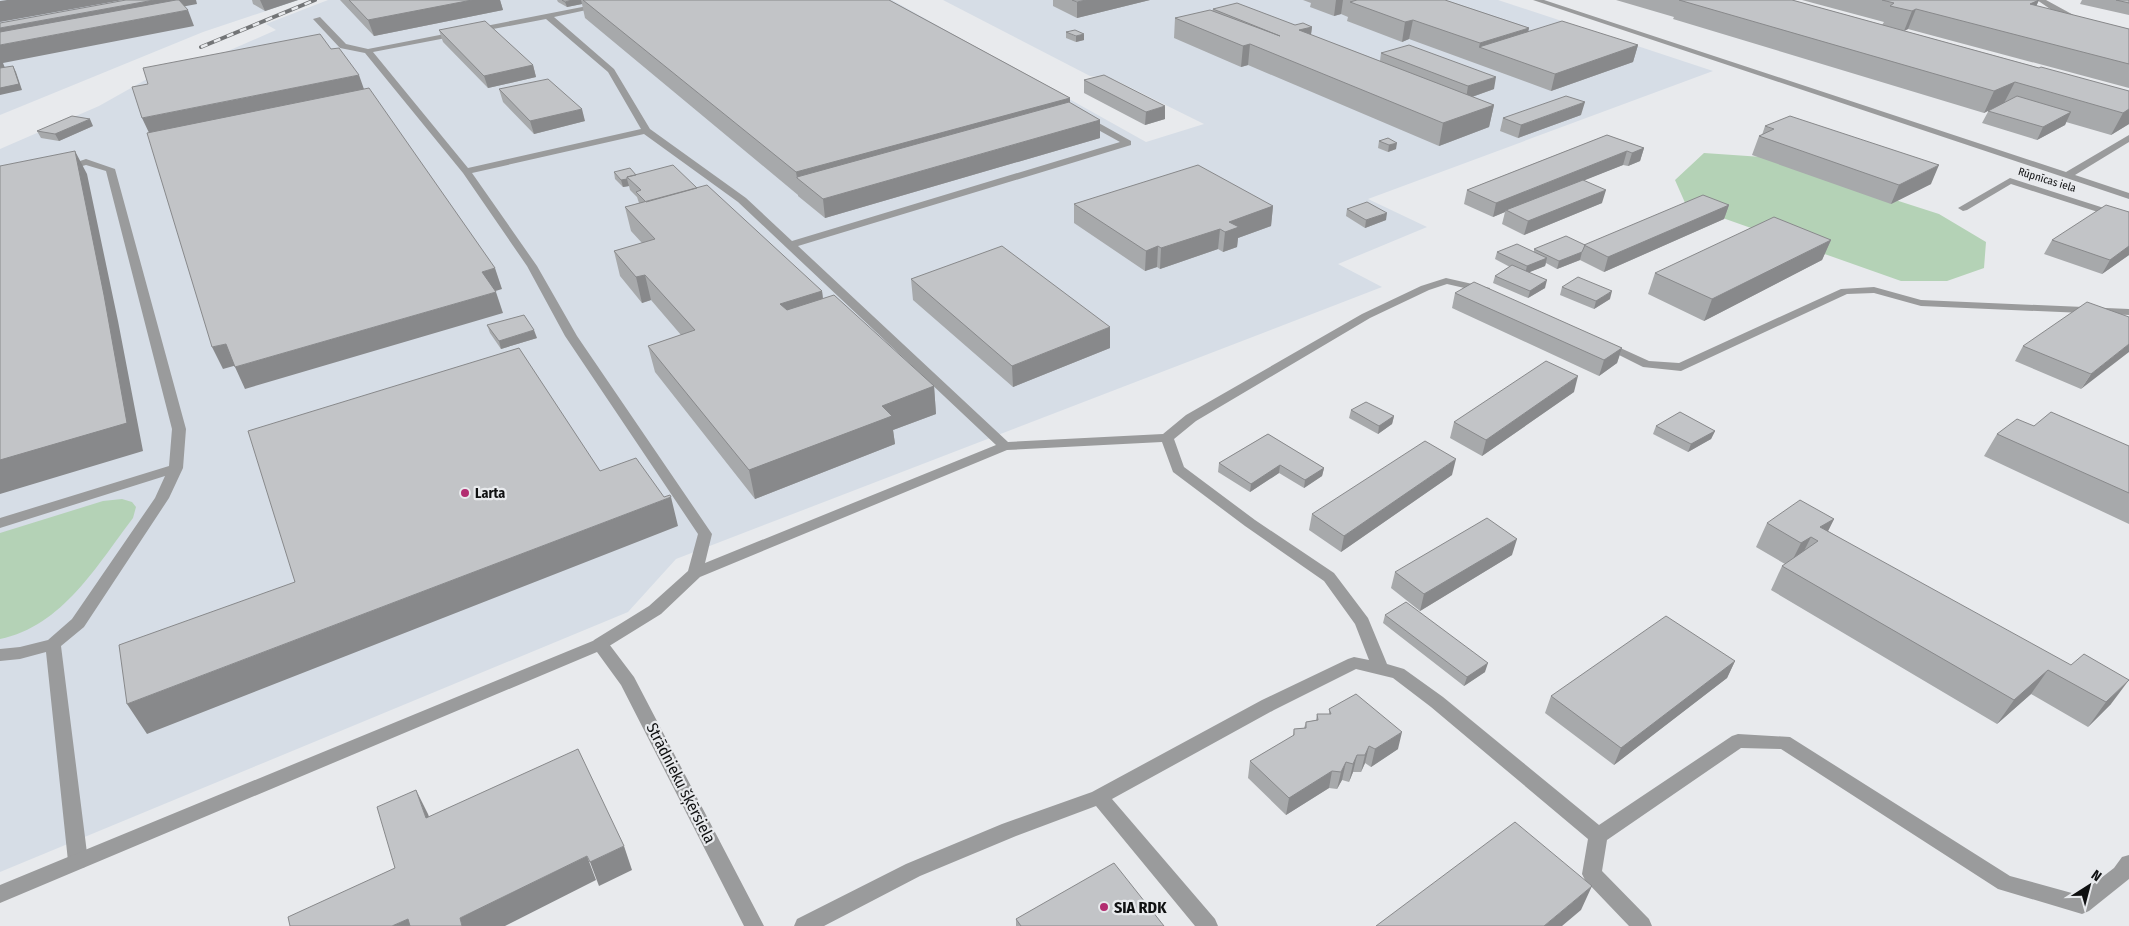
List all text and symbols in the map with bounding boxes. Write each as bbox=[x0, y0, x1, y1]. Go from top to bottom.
street label: Rūpnīcas iela bbox=[2017, 165, 2077, 195]
place label: Larta bbox=[475, 485, 505, 502]
marker: Larta bbox=[459, 487, 471, 499]
street label: Strādnieku šķērsiela bbox=[642, 720, 720, 847]
north arrow bbox=[2064, 861, 2114, 911]
text: N bbox=[2088, 867, 2105, 885]
place label: SIA RDK bbox=[1114, 898, 1167, 917]
marker: SIA RDK bbox=[1098, 901, 1110, 913]

